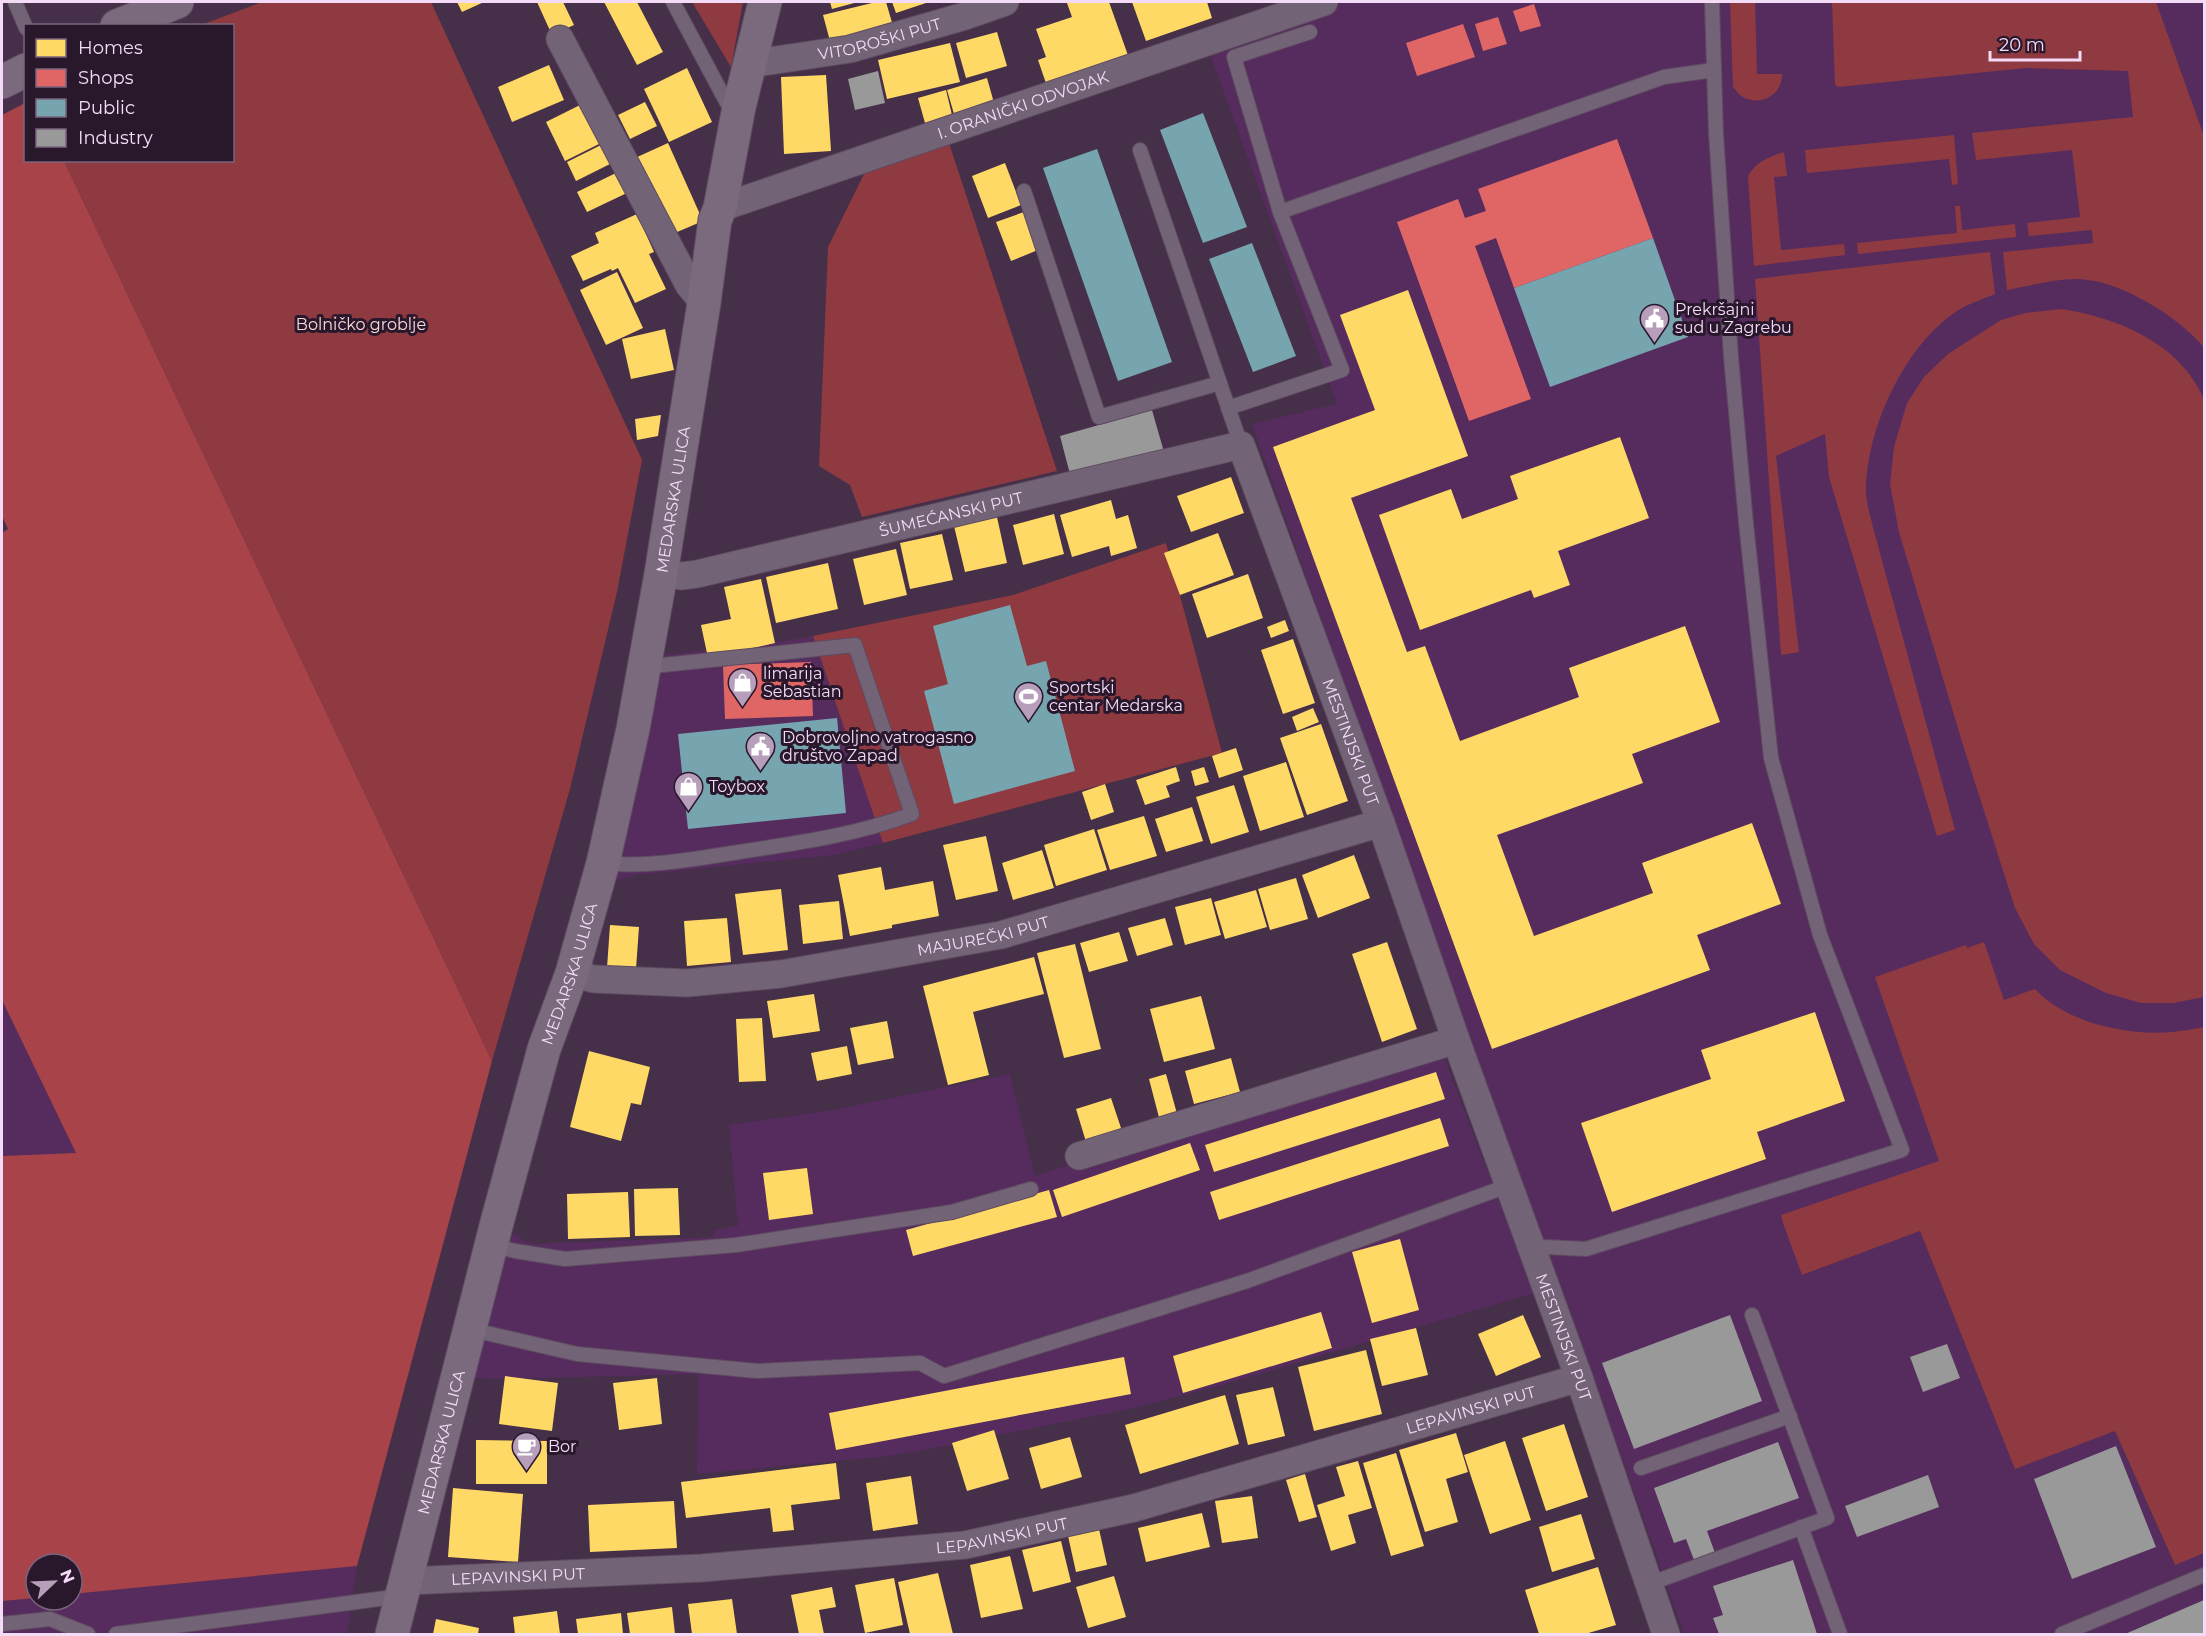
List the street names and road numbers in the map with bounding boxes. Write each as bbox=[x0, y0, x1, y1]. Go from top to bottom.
street label: VITOROŠKI PUT bbox=[817, 14, 944, 64]
street label: I. ORANIČKI ODVOJAK bbox=[935, 67, 1112, 143]
street label: MEDARSKA ULICA bbox=[652, 424, 694, 574]
street label: ŠUMEĆANSKI PUT bbox=[877, 488, 1026, 541]
street label: MESTINJSKI PUT bbox=[1318, 676, 1383, 809]
street label: MEDARSKA ULICA bbox=[537, 900, 601, 1047]
street label: MAJUREČKI PUT bbox=[916, 912, 1052, 960]
street label: MESTINJSKI PUT bbox=[1532, 1271, 1595, 1404]
street label: MEDARSKA ULICA bbox=[414, 1368, 469, 1516]
street label: LEPAVINSKI PUT bbox=[1404, 1382, 1539, 1438]
street label: LEPAVINSKI PUT bbox=[935, 1514, 1070, 1558]
street label: LEPAVINSKI PUT bbox=[451, 1564, 586, 1589]

